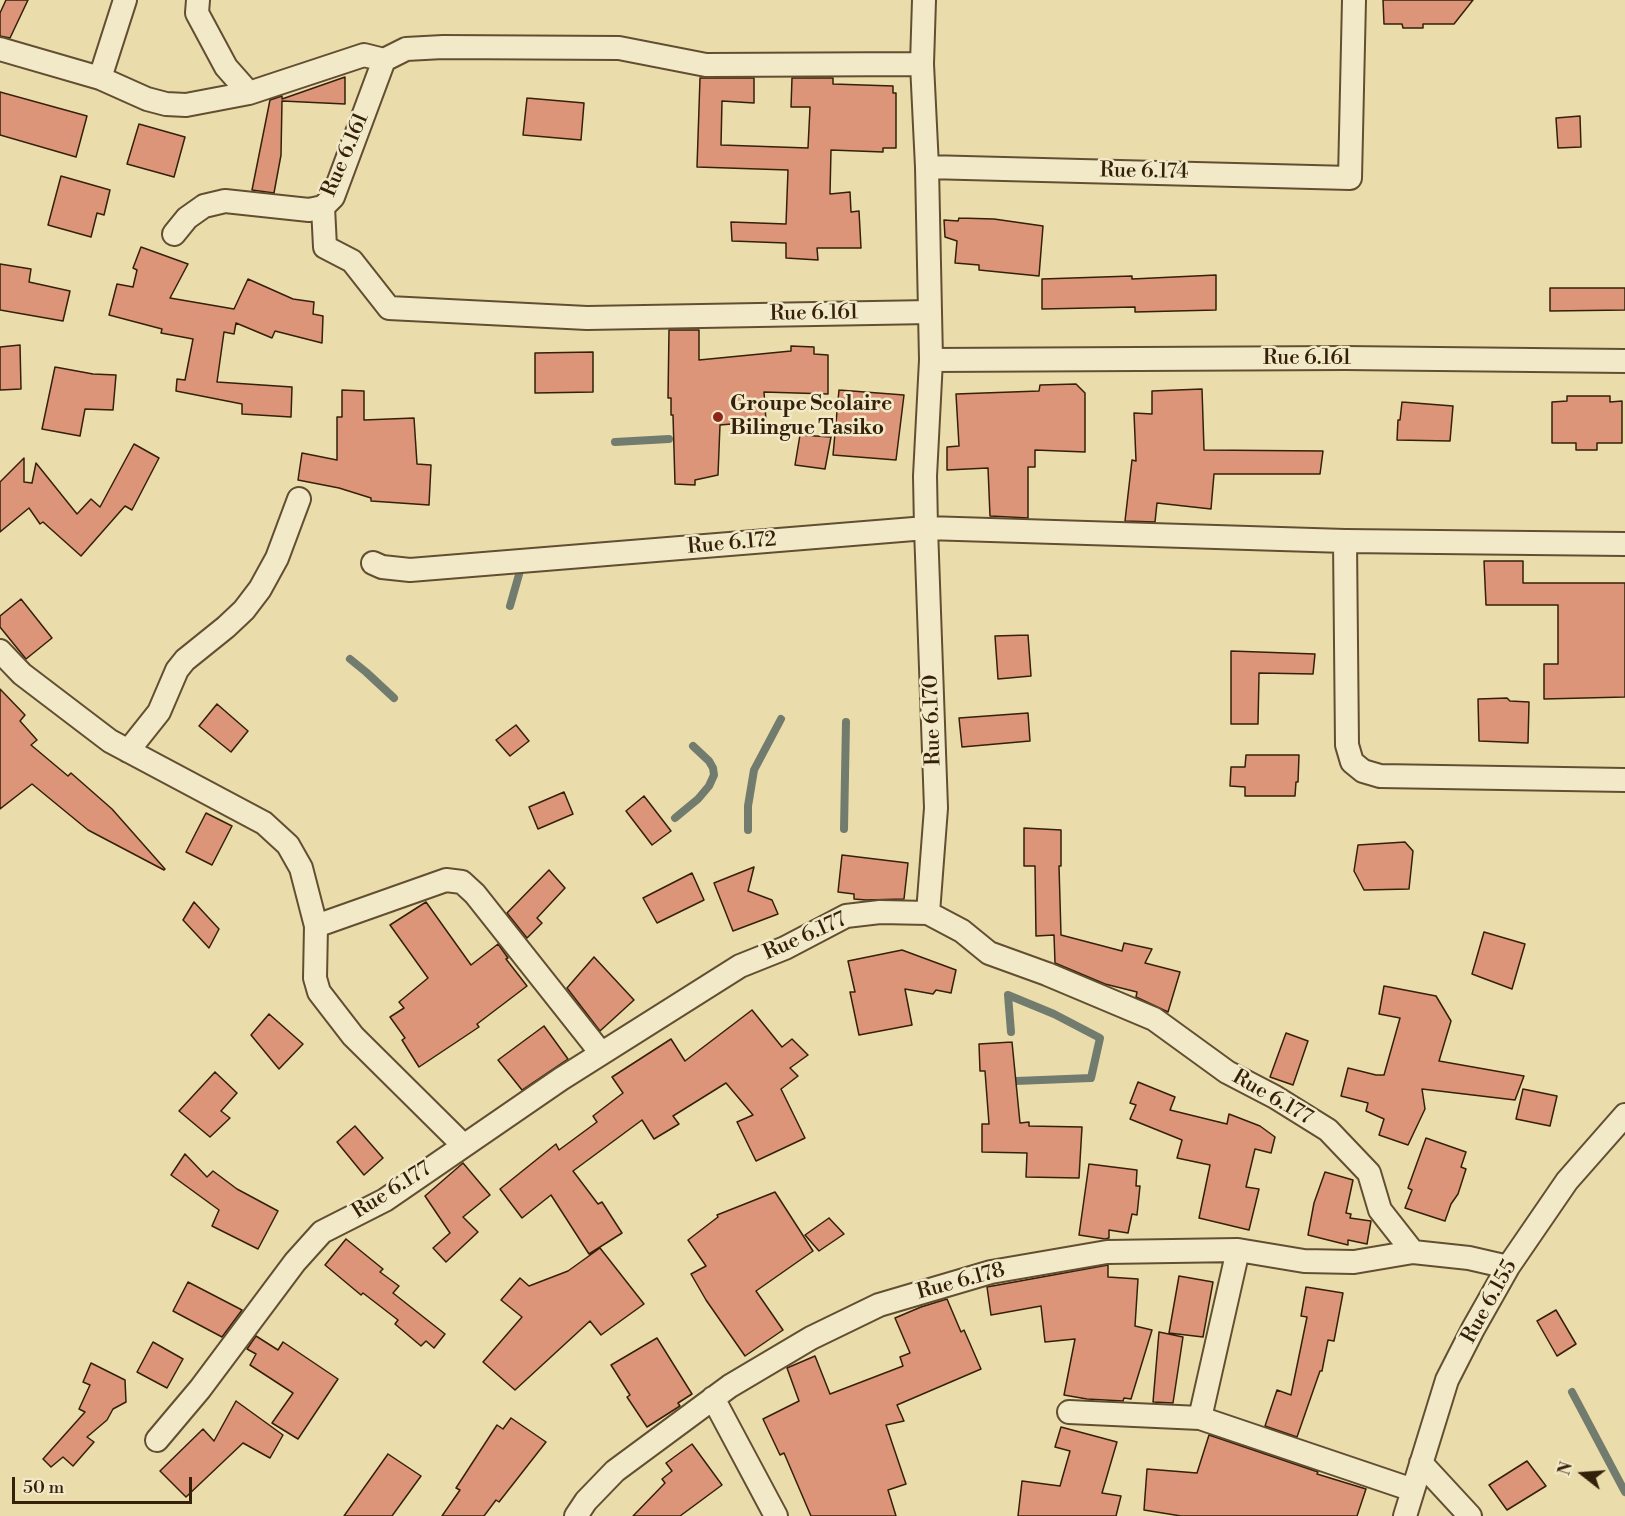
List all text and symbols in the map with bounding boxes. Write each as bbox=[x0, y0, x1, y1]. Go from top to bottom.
street label: Rue 6.161 bbox=[317, 109, 375, 201]
street label: Rue 6.174 bbox=[1099, 159, 1189, 185]
street label: Rue 6.161 bbox=[769, 301, 859, 327]
street label: Rue 6.161 bbox=[1263, 346, 1351, 372]
place label: Groupe Scolaire Bilingue Tasiko bbox=[730, 392, 892, 442]
marker: Groupe Scolaire Bilingue Tasiko bbox=[711, 410, 725, 424]
street label: Rue 6.172 bbox=[686, 528, 778, 560]
street label: Rue 6.170 bbox=[919, 674, 947, 766]
street label: Rue 6.177 bbox=[760, 908, 850, 966]
street label: Rue 6.177 bbox=[1227, 1065, 1317, 1131]
street label: Rue 6.177 bbox=[348, 1157, 436, 1225]
street label: Rue 6.155 bbox=[1457, 1256, 1523, 1348]
street label: Rue 6.178 bbox=[914, 1258, 1008, 1306]
north arrow bbox=[1553, 1444, 1613, 1504]
text: N bbox=[1554, 1460, 1577, 1478]
scale bar bbox=[15, 1465, 195, 1503]
text: 50 m bbox=[23, 1476, 64, 1499]

